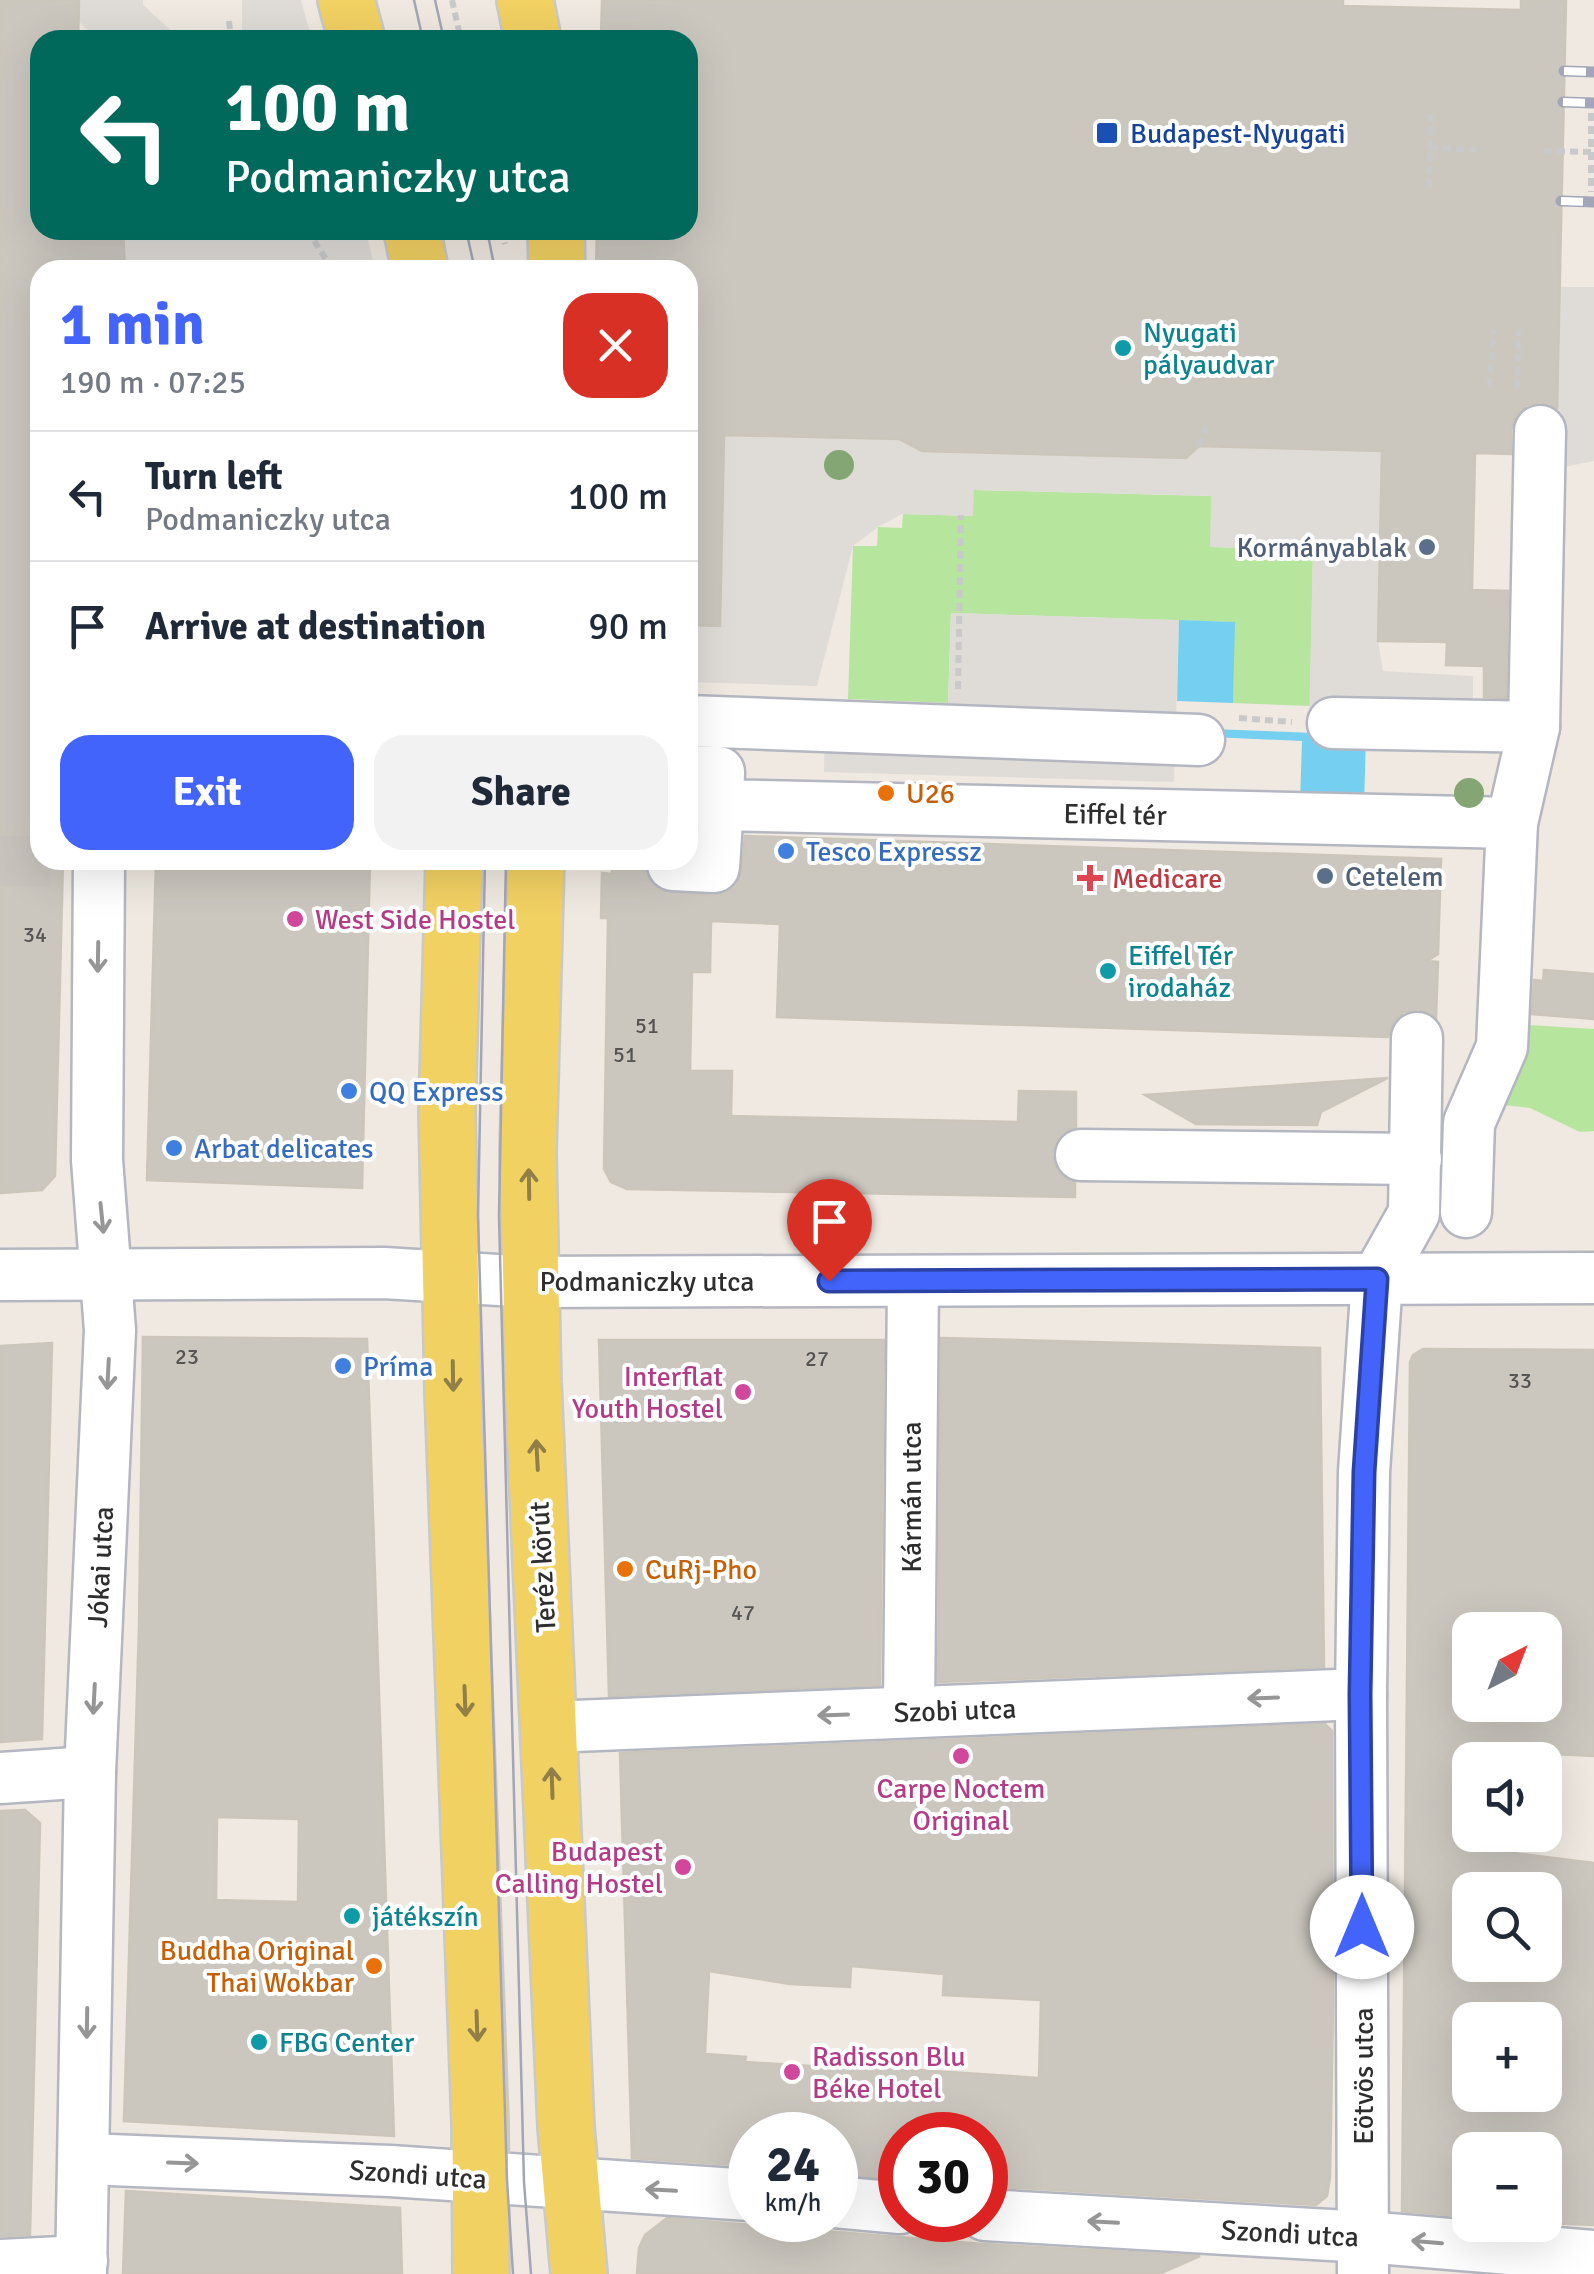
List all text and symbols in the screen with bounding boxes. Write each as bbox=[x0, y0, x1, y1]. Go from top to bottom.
text: 100 m bbox=[225, 64, 410, 150]
icon: left bbox=[60, 70, 190, 200]
place label: Budapest-Nyugati bbox=[1130, 117, 1346, 151]
marker: Budapest-Nyugati bbox=[1094, 120, 1120, 146]
text: Podmaniczky utca bbox=[225, 150, 571, 205]
text: 1 min bbox=[60, 288, 205, 362]
button: close bbox=[563, 293, 668, 398]
place label: Nyugati pályaudvar bbox=[1143, 316, 1275, 382]
marker: Nyugati pályaudvar bbox=[1112, 337, 1134, 359]
text: 190 m · 07:25 bbox=[60, 363, 246, 402]
text: Turn left bbox=[145, 453, 283, 500]
icon: left bbox=[60, 469, 115, 524]
text: 100 m bbox=[568, 473, 668, 520]
text: Podmaniczky utca bbox=[145, 500, 391, 539]
place label: Kormányablak bbox=[1236, 531, 1407, 565]
marker: Kormányablak bbox=[1416, 536, 1438, 558]
icon: arrive bbox=[60, 599, 115, 654]
text: Arrive at destination bbox=[145, 603, 486, 650]
text: 90 m bbox=[588, 603, 668, 650]
button: Exit bbox=[60, 735, 354, 850]
button: Share bbox=[374, 735, 668, 850]
place label: U26 bbox=[906, 777, 955, 811]
marker: U26 bbox=[875, 782, 897, 804]
street label: Eiffel tér bbox=[1063, 797, 1168, 833]
place label: Tesco Expressz bbox=[806, 835, 982, 869]
marker: Tesco Expressz bbox=[775, 840, 797, 862]
place label: Cetelem bbox=[1345, 860, 1444, 894]
place label: Medicare bbox=[1112, 862, 1222, 896]
marker: Medicare bbox=[1077, 865, 1103, 891]
marker: Cetelem bbox=[1314, 865, 1336, 887]
place label: West Side Hostel bbox=[315, 903, 516, 937]
marker: West Side Hostel bbox=[284, 908, 306, 930]
house number: 34 bbox=[23, 921, 47, 948]
place label: Eiffel Tér irodaház bbox=[1128, 939, 1234, 1005]
one-way arrow bbox=[89, 941, 108, 973]
marker: Eiffel Tér irodaház bbox=[1097, 960, 1119, 982]
house number: 51 bbox=[635, 1012, 659, 1039]
house number: 51 bbox=[613, 1041, 637, 1068]
place label: QQ Express bbox=[369, 1075, 504, 1109]
marker: QQ Express bbox=[338, 1080, 360, 1102]
place label: Arbat delicates bbox=[194, 1132, 373, 1166]
marker: Arbat delicates bbox=[163, 1137, 185, 1159]
one-way arrow bbox=[519, 1169, 538, 1201]
pin bbox=[787, 1179, 872, 1282]
icon: arrive bbox=[802, 1194, 857, 1249]
one-way arrow bbox=[93, 1202, 112, 1234]
street label: Podmaniczky utca bbox=[539, 1265, 755, 1299]
house number: 23 bbox=[175, 1343, 199, 1370]
house number: 27 bbox=[805, 1345, 829, 1372]
place label: Príma bbox=[363, 1350, 433, 1384]
marker: Príma bbox=[332, 1355, 354, 1377]
one-way arrow bbox=[98, 1357, 117, 1389]
one-way arrow bbox=[444, 1360, 462, 1392]
place label: Interflat Youth Hostel bbox=[572, 1360, 723, 1426]
house number: 33 bbox=[1508, 1367, 1532, 1394]
marker: Interflat Youth Hostel bbox=[732, 1381, 754, 1403]
street label: Kármán utca bbox=[895, 1421, 929, 1573]
one-way arrow bbox=[527, 1439, 546, 1471]
street label: Teréz körút bbox=[523, 1500, 563, 1633]
street label: Jókai utca bbox=[81, 1506, 121, 1629]
place label: CuRj-Pho bbox=[645, 1553, 757, 1587]
marker: CuRj-Pho bbox=[614, 1558, 636, 1580]
house number: 47 bbox=[731, 1599, 755, 1626]
north arrow bbox=[1452, 1612, 1562, 1722]
map controls bbox=[1452, 1612, 1562, 2242]
one-way arrow bbox=[84, 1682, 103, 1714]
one-way arrow bbox=[455, 1684, 474, 1716]
one-way arrow bbox=[1248, 1689, 1280, 1708]
street label: Szobi utca bbox=[893, 1692, 1017, 1730]
one-way arrow bbox=[818, 1706, 850, 1725]
button: sound bbox=[1452, 1742, 1562, 1852]
marker: Carpe Noctem Original bbox=[950, 1745, 972, 1767]
one-way arrow bbox=[543, 1768, 562, 1800]
place label: Carpe Noctem Original bbox=[877, 1772, 1045, 1838]
place label: Budapest Calling Hostel bbox=[495, 1835, 663, 1901]
marker: Budapest Calling Hostel bbox=[672, 1856, 694, 1878]
button: search bbox=[1452, 1872, 1562, 1982]
position arrow bbox=[1310, 1875, 1414, 1979]
place label: játékszín bbox=[372, 1900, 479, 1934]
marker: játékszín bbox=[341, 1905, 363, 1927]
place label: Buddha Original Thai Wokbar bbox=[160, 1934, 355, 2000]
marker: Buddha Original Thai Wokbar bbox=[363, 1955, 385, 1977]
button: + bbox=[1452, 2002, 1562, 2112]
one-way arrow bbox=[78, 2006, 96, 2039]
street label: Eötvös utca bbox=[1347, 2007, 1381, 2145]
one-way arrow bbox=[467, 2009, 486, 2041]
place label: FBG Center bbox=[279, 2026, 415, 2060]
marker: FBG Center bbox=[248, 2031, 270, 2053]
place label: Radisson Blu Béke Hotel bbox=[812, 2040, 966, 2106]
marker: Radisson Blu Béke Hotel bbox=[781, 2061, 803, 2083]
speed limit sign: 30 bbox=[878, 2112, 1008, 2242]
button: − bbox=[1452, 2132, 1562, 2242]
text: 24 bbox=[766, 2134, 820, 2196]
street label: Szondi utca bbox=[348, 2153, 488, 2197]
one-way arrow bbox=[166, 2154, 198, 2173]
one-way arrow bbox=[645, 2180, 677, 2199]
text: km/h bbox=[765, 2187, 821, 2218]
one-way arrow bbox=[1087, 2212, 1119, 2231]
street label: Szondi utca bbox=[1220, 2213, 1360, 2255]
one-way arrow bbox=[1411, 2233, 1444, 2252]

